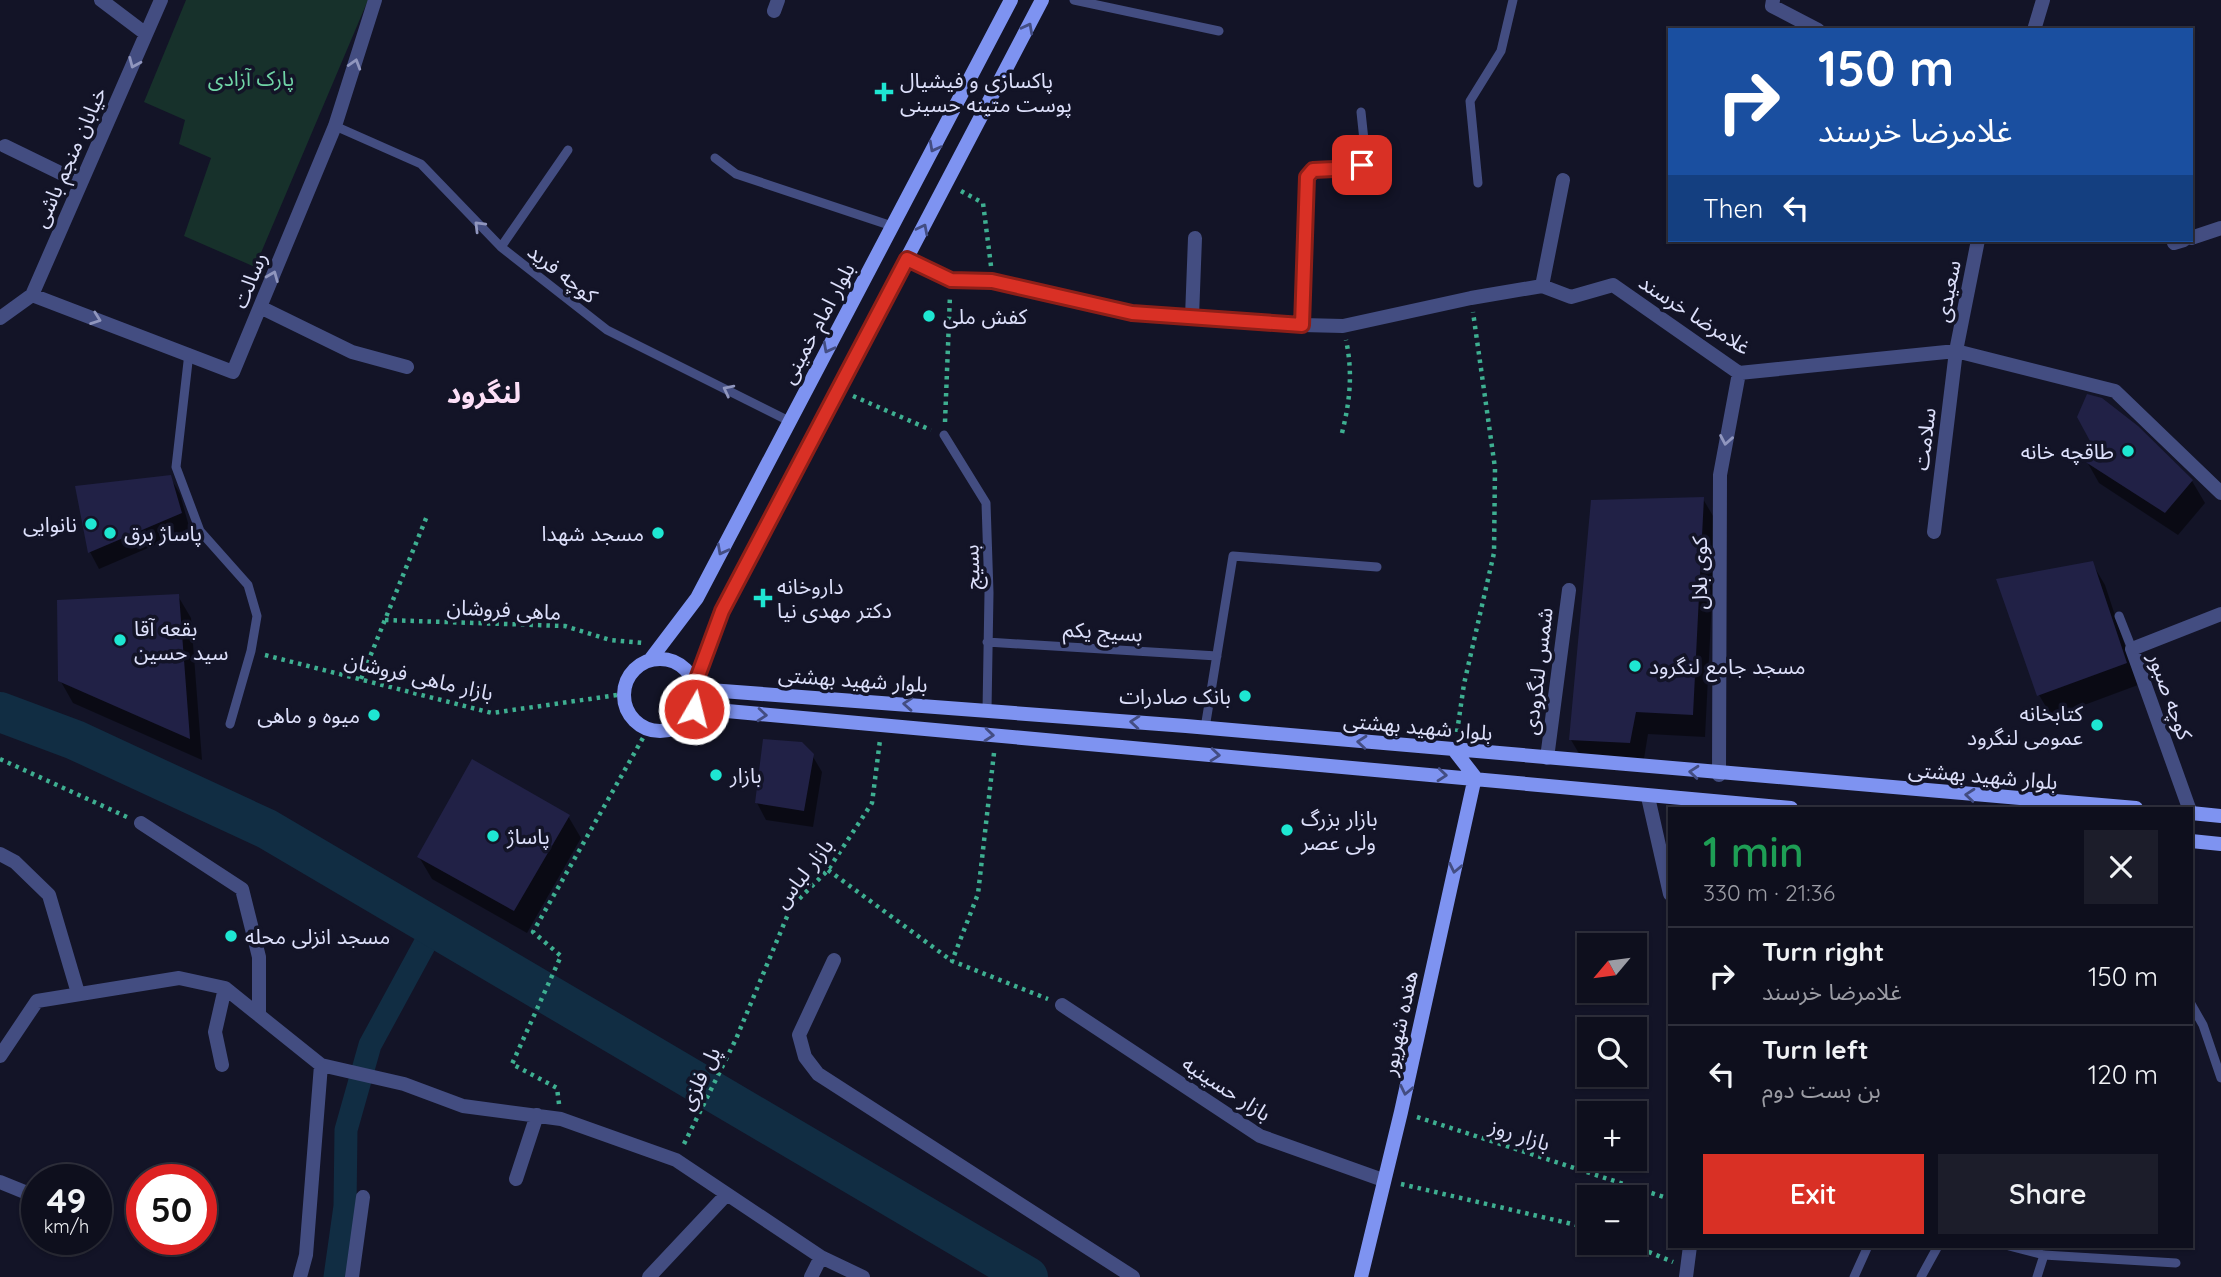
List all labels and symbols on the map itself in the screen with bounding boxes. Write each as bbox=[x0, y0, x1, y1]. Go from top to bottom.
one-way arrow bbox=[1019, 23, 1033, 35]
one-way arrow bbox=[128, 56, 142, 68]
one-way arrow bbox=[346, 58, 361, 70]
park label: پارک آزادی bbox=[208, 65, 294, 92]
place label: پاکسازی و فیشیال پوست متینه حسینی bbox=[900, 67, 1072, 118]
marker: پاکسازی و فیشیال پوست متینه حسینی bbox=[874, 82, 894, 102]
street label: خیابان منجم باشی bbox=[26, 83, 114, 232]
pin bbox=[1332, 135, 1392, 195]
one-way arrow bbox=[929, 140, 942, 152]
one-way arrow bbox=[474, 221, 487, 234]
one-way arrow bbox=[914, 224, 928, 237]
street label: کوچه فرید bbox=[522, 238, 603, 309]
street label: رسالت bbox=[226, 248, 272, 312]
street label: بلوار امام خمینی bbox=[774, 258, 863, 390]
street label: سعیدی bbox=[1928, 258, 1966, 324]
street label: غلامرضا خرسند bbox=[1634, 268, 1756, 360]
one-way arrow bbox=[265, 271, 279, 283]
place label: کفش ملی bbox=[943, 303, 1028, 329]
marker: کفش ملی bbox=[921, 308, 937, 324]
one-way arrow bbox=[89, 310, 101, 324]
one-way arrow bbox=[822, 341, 836, 353]
district label: لنگرود bbox=[447, 375, 521, 410]
one-way arrow bbox=[723, 385, 735, 399]
street label: سلامت bbox=[1907, 406, 1941, 472]
one-way arrow bbox=[1720, 434, 1735, 446]
place label: طاقچه خانه bbox=[2021, 438, 2114, 465]
marker: طاقچه خانه bbox=[2120, 443, 2136, 459]
place label: نانوایی bbox=[23, 511, 77, 537]
marker: نانوایی bbox=[83, 516, 99, 532]
place label: پاساژ برق bbox=[124, 520, 202, 547]
place label: مسجد شهدا bbox=[542, 520, 644, 546]
marker: پاساژ برق bbox=[102, 525, 118, 541]
marker: مسجد شهدا bbox=[650, 525, 666, 541]
street label: کوی بلال bbox=[1686, 536, 1712, 610]
one-way arrow bbox=[717, 543, 730, 555]
street label: بسیج bbox=[957, 544, 988, 590]
place label: داروخانه دکتر مهدی نیا bbox=[777, 573, 892, 623]
marker: داروخانه دکتر مهدی نیا bbox=[755, 590, 771, 606]
street label: ماهی فروشان bbox=[446, 593, 562, 625]
street label: شمس لنگرودی bbox=[1516, 606, 1558, 736]
place label: بقعه آقا سید حسین bbox=[134, 615, 229, 665]
street label: بسیج یکم bbox=[1062, 615, 1144, 650]
marker: بقعه آقا سید حسین bbox=[112, 632, 128, 648]
street label: بازار ماهی فروشان bbox=[342, 646, 496, 706]
street label: کوچه صبور bbox=[2142, 648, 2199, 744]
place label: مسجد جامع لنگرود bbox=[1649, 653, 1806, 682]
marker: مسجد جامع لنگرود bbox=[1627, 658, 1643, 674]
street label: بلوار شهید بهشتی bbox=[777, 661, 929, 697]
position arrow bbox=[657, 672, 731, 746]
place label: بانک صادرات bbox=[1119, 683, 1231, 709]
marker: بانک صادرات bbox=[1237, 688, 1253, 704]
one-way arrow bbox=[903, 697, 914, 712]
place label: کتابخانه عمومی لنگرود bbox=[1967, 700, 2083, 750]
place label: میوه و ماهی bbox=[257, 702, 360, 728]
marker: میوه و ماهی bbox=[366, 707, 382, 723]
one-way arrow bbox=[757, 707, 768, 722]
street label: بلوار شهید بهشتی bbox=[1342, 707, 1494, 745]
one-way arrow bbox=[1129, 715, 1140, 730]
marker: کتابخانه عمومی لنگرود bbox=[2089, 717, 2105, 733]
one-way arrow bbox=[984, 727, 995, 742]
one-way arrow bbox=[1356, 735, 1367, 750]
one-way arrow bbox=[1210, 747, 1221, 762]
street label: بلوار شهید بهشتی bbox=[1907, 756, 2059, 794]
place label: بازار bbox=[729, 762, 762, 788]
one-way arrow bbox=[1688, 765, 1700, 780]
marker: بازار bbox=[708, 767, 724, 783]
one-way arrow bbox=[1436, 767, 1448, 782]
one-way arrow bbox=[1964, 788, 1975, 803]
place label: بازار بزرگ ولی عصر bbox=[1300, 805, 1378, 855]
marker: بازار بزرگ ولی عصر bbox=[1279, 822, 1295, 838]
place label: پاساژ bbox=[506, 823, 550, 850]
marker: پاساژ bbox=[485, 828, 501, 844]
street label: بازار لباس bbox=[768, 833, 838, 913]
one-way arrow bbox=[1449, 862, 1463, 874]
place label: مسجد انزلی محله bbox=[245, 923, 390, 949]
marker: مسجد انزلی محله bbox=[223, 928, 239, 944]
north arrow bbox=[1577, 933, 1647, 1003]
street label: هفده شهریور bbox=[1375, 968, 1423, 1079]
street label: پل فلزی bbox=[673, 1042, 726, 1114]
street label: بازار حسینیه bbox=[1178, 1050, 1276, 1126]
one-way arrow bbox=[1400, 1084, 1414, 1096]
street label: بازار روز bbox=[1485, 1112, 1554, 1156]
speed limit sign: 50 bbox=[126, 1164, 217, 1255]

